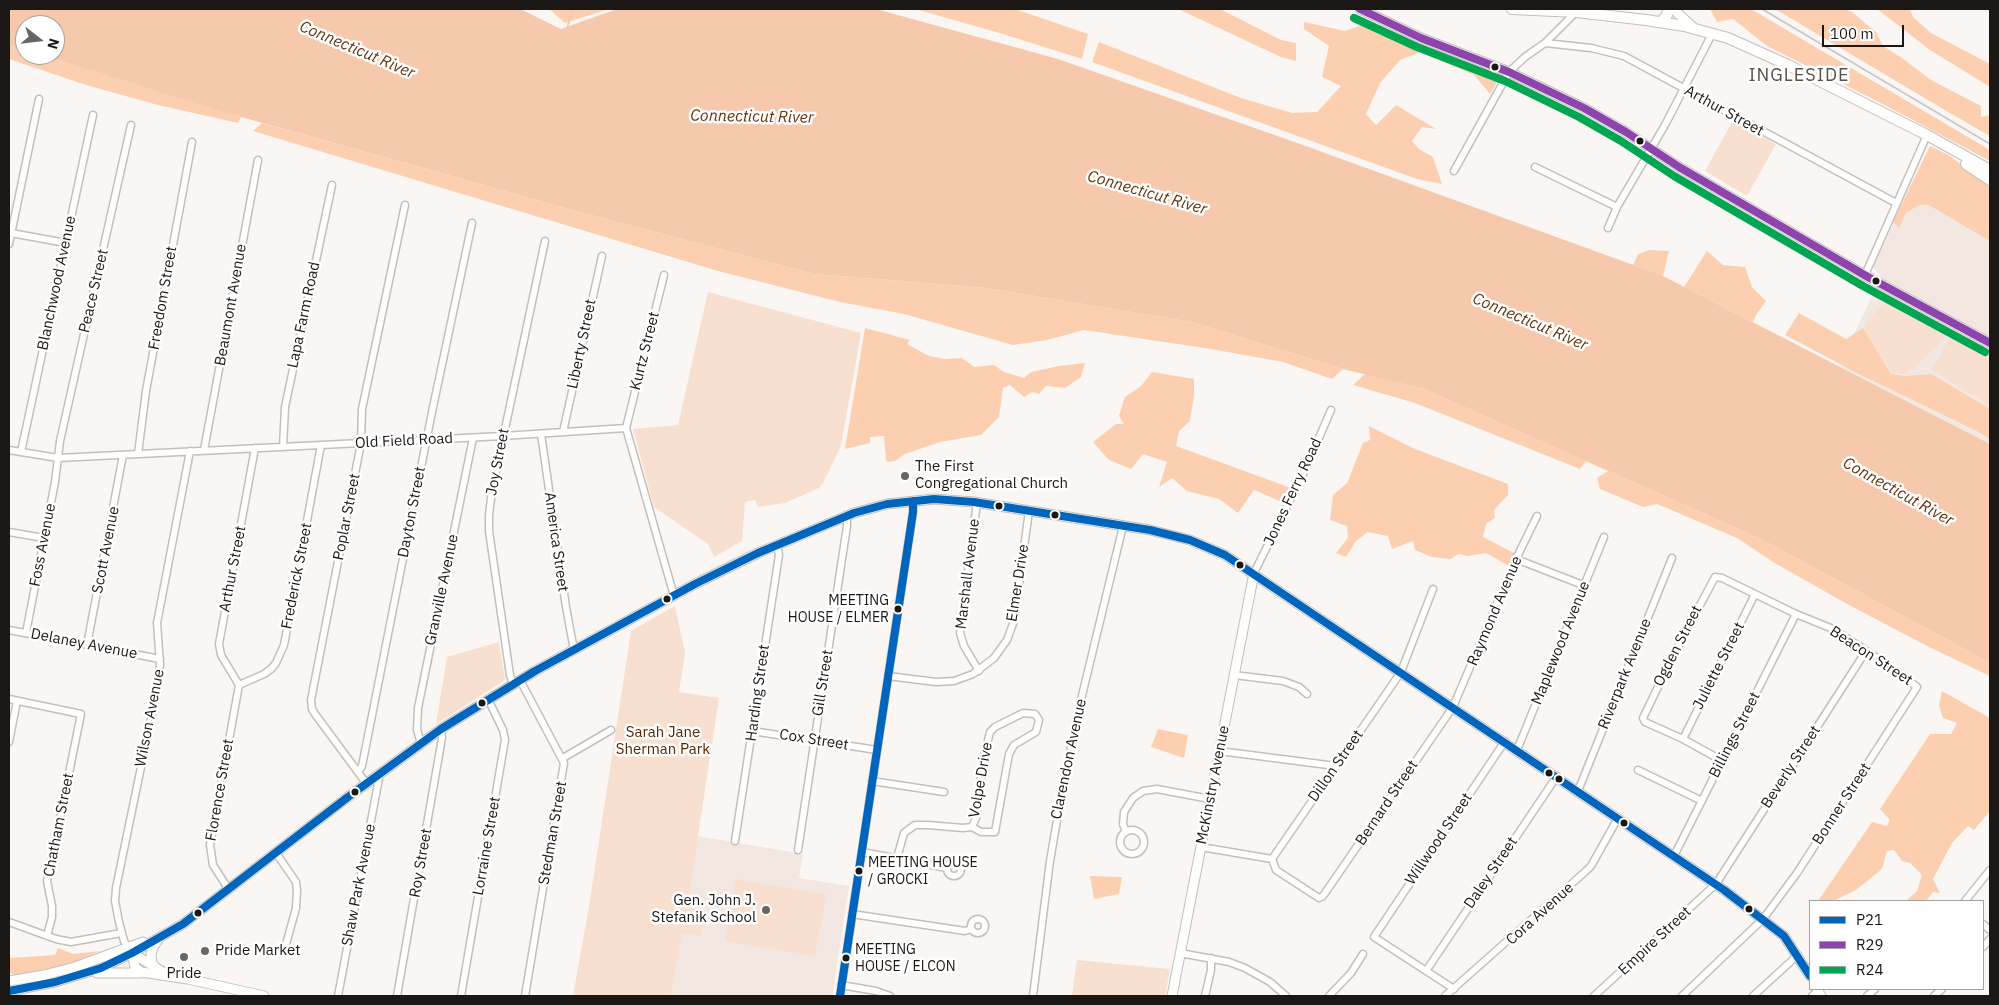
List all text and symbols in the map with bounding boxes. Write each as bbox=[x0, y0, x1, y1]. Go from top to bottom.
north arrow bbox=[15, 15, 65, 65]
scale bar bbox=[1824, 15, 1906, 47]
water label: Connecticut River bbox=[296, 17, 418, 83]
text: 100 m bbox=[1830, 24, 1874, 43]
text: N bbox=[43, 36, 64, 51]
unlabelled marker bbox=[1490, 62, 1500, 72]
district label: INGLESIDE bbox=[1747, 65, 1851, 87]
street label: Arthur Street bbox=[1681, 82, 1767, 140]
water label: Connecticut River bbox=[690, 106, 814, 128]
unlabelled marker bbox=[1635, 136, 1645, 146]
water label: Connecticut River bbox=[1085, 167, 1209, 219]
street label: Blanchwood Avenue bbox=[34, 214, 80, 352]
street label: Beaumont Avenue bbox=[211, 243, 251, 367]
street label: Freedom Street bbox=[145, 245, 181, 351]
street label: Peace Street bbox=[76, 247, 112, 335]
street label: Lapa Farm Road bbox=[284, 260, 324, 370]
unlabelled marker bbox=[1871, 276, 1881, 286]
water label: Connecticut River bbox=[1469, 289, 1591, 355]
street label: Liberty Street bbox=[564, 298, 600, 390]
street label: Kurtz Street bbox=[627, 310, 663, 392]
street label: Joy Street bbox=[483, 427, 513, 497]
street label: Old Field Road bbox=[355, 429, 453, 453]
street label: Jones Ferry Road bbox=[1260, 435, 1326, 549]
water label: Connecticut River bbox=[1839, 454, 1957, 530]
place label: The First Congregational Church bbox=[915, 458, 1068, 493]
street label: Dayton Street bbox=[394, 465, 430, 559]
marker: The First Congregational Church bbox=[899, 470, 911, 482]
street label: Poplar Street bbox=[330, 472, 364, 562]
street label: America Street bbox=[540, 491, 572, 593]
unlabelled marker bbox=[994, 501, 1004, 511]
street label: Foss Avenue bbox=[26, 502, 60, 588]
street label: Scott Avenue bbox=[89, 505, 123, 595]
unlabelled marker bbox=[1050, 510, 1060, 520]
street label: Marshall Avenue bbox=[952, 518, 984, 630]
street label: Frederick Street bbox=[278, 521, 316, 631]
street label: Arthur Street bbox=[216, 524, 250, 614]
street label: Granville Avenue bbox=[421, 533, 463, 647]
street label: Elmer Drive bbox=[1003, 543, 1033, 623]
street label: Raymond Avenue bbox=[1464, 554, 1526, 668]
unlabelled marker bbox=[1235, 560, 1245, 570]
street label: Maplewood Avenue bbox=[1528, 579, 1594, 707]
place label: MEETING HOUSE / ELMER bbox=[788, 593, 889, 626]
unlabelled marker bbox=[662, 594, 672, 604]
street label: Ogden Street bbox=[1650, 602, 1706, 690]
marker: MEETING HOUSE / ELMER bbox=[893, 604, 903, 614]
street label: Riverpark Avenue bbox=[1595, 616, 1655, 732]
street label: Juliette Street bbox=[1689, 619, 1749, 713]
street label: Beacon Street bbox=[1826, 623, 1916, 689]
street label: Delaney Avenue bbox=[29, 625, 139, 663]
street label: Harding Street bbox=[742, 643, 774, 743]
street label: Gill Street bbox=[809, 649, 837, 717]
street label: Wilson Avenue bbox=[132, 668, 168, 768]
street label: Billings Street bbox=[1706, 689, 1764, 781]
street label: Clarendon Avenue bbox=[1047, 697, 1091, 821]
unlabelled marker bbox=[477, 698, 487, 708]
street label: Beverly Street bbox=[1758, 722, 1824, 812]
park label: Sarah Jane Sherman Park bbox=[616, 724, 710, 759]
street label: McKinstry Avenue bbox=[1193, 724, 1233, 846]
street label: Cox Street bbox=[778, 726, 850, 754]
street label: Dillon Street bbox=[1305, 727, 1367, 805]
street label: Florence Street bbox=[202, 738, 238, 842]
street label: Volpe Drive bbox=[965, 741, 997, 819]
street label: Bernard Street bbox=[1352, 757, 1422, 849]
street label: Bonner Street bbox=[1809, 760, 1875, 848]
unlabelled marker bbox=[1544, 768, 1554, 778]
street label: Chatham Street bbox=[40, 772, 78, 878]
unlabelled marker bbox=[1554, 774, 1564, 784]
street label: Stedman Street bbox=[535, 780, 571, 886]
unlabelled marker bbox=[350, 787, 360, 797]
street label: Willwood Street bbox=[1402, 790, 1476, 888]
street label: Lorraine Street bbox=[469, 795, 505, 897]
unlabelled marker bbox=[1619, 818, 1629, 828]
street label: Shaw Park Avenue bbox=[338, 822, 380, 948]
street label: Roy Street bbox=[406, 827, 436, 899]
street label: Daley Street bbox=[1460, 834, 1522, 912]
place label: MEETING HOUSE / GROCKI bbox=[868, 855, 978, 888]
marker: MEETING HOUSE / GROCKI bbox=[854, 866, 864, 876]
street label: Cora Avenue bbox=[1502, 879, 1578, 949]
place label: Gen. John J. Stefanik School bbox=[652, 892, 756, 927]
legend bbox=[1809, 900, 1984, 990]
street label: Empire Street bbox=[1615, 903, 1695, 979]
marker: Gen. John J. Stefanik School bbox=[760, 904, 772, 916]
unlabelled marker bbox=[1744, 904, 1754, 914]
unlabelled marker bbox=[193, 908, 203, 918]
text: P21 bbox=[1856, 910, 1883, 929]
text: R29 bbox=[1856, 935, 1884, 954]
place label: Pride Market bbox=[215, 942, 301, 960]
place label: MEETING HOUSE / ELCON bbox=[855, 942, 956, 974]
marker: Pride Market bbox=[199, 945, 211, 957]
marker: Pride bbox=[178, 951, 190, 963]
marker: MEETING HOUSE / ELCON bbox=[841, 953, 851, 963]
text: R24 bbox=[1856, 960, 1884, 979]
place label: Pride bbox=[166, 965, 202, 983]

